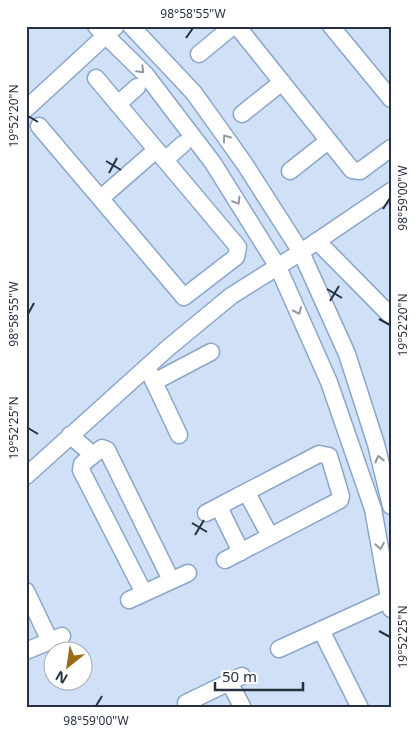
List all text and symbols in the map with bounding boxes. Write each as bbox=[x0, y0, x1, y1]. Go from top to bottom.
text: 98°58'55"W bbox=[160, 5, 226, 22]
one-way arrow bbox=[135, 64, 144, 73]
text: 19°52'20"N bbox=[5, 84, 22, 148]
one-way arrow bbox=[223, 135, 232, 144]
text: 98°59'00"W bbox=[394, 165, 411, 231]
one-way arrow bbox=[230, 195, 240, 204]
text: 98°58'55"W bbox=[5, 281, 22, 347]
text: 19°52'20"N bbox=[394, 293, 411, 357]
one-way arrow bbox=[291, 306, 302, 315]
text: 19°52'25"N bbox=[5, 396, 22, 460]
one-way arrow bbox=[374, 454, 385, 463]
one-way arrow bbox=[374, 542, 384, 551]
text: 19°52'25"N bbox=[394, 605, 411, 669]
north arrow bbox=[42, 642, 92, 692]
scale bar bbox=[215, 659, 302, 691]
text: 50 m bbox=[222, 666, 257, 686]
text: N bbox=[52, 667, 71, 689]
text: 98°59'00"W bbox=[63, 712, 129, 729]

